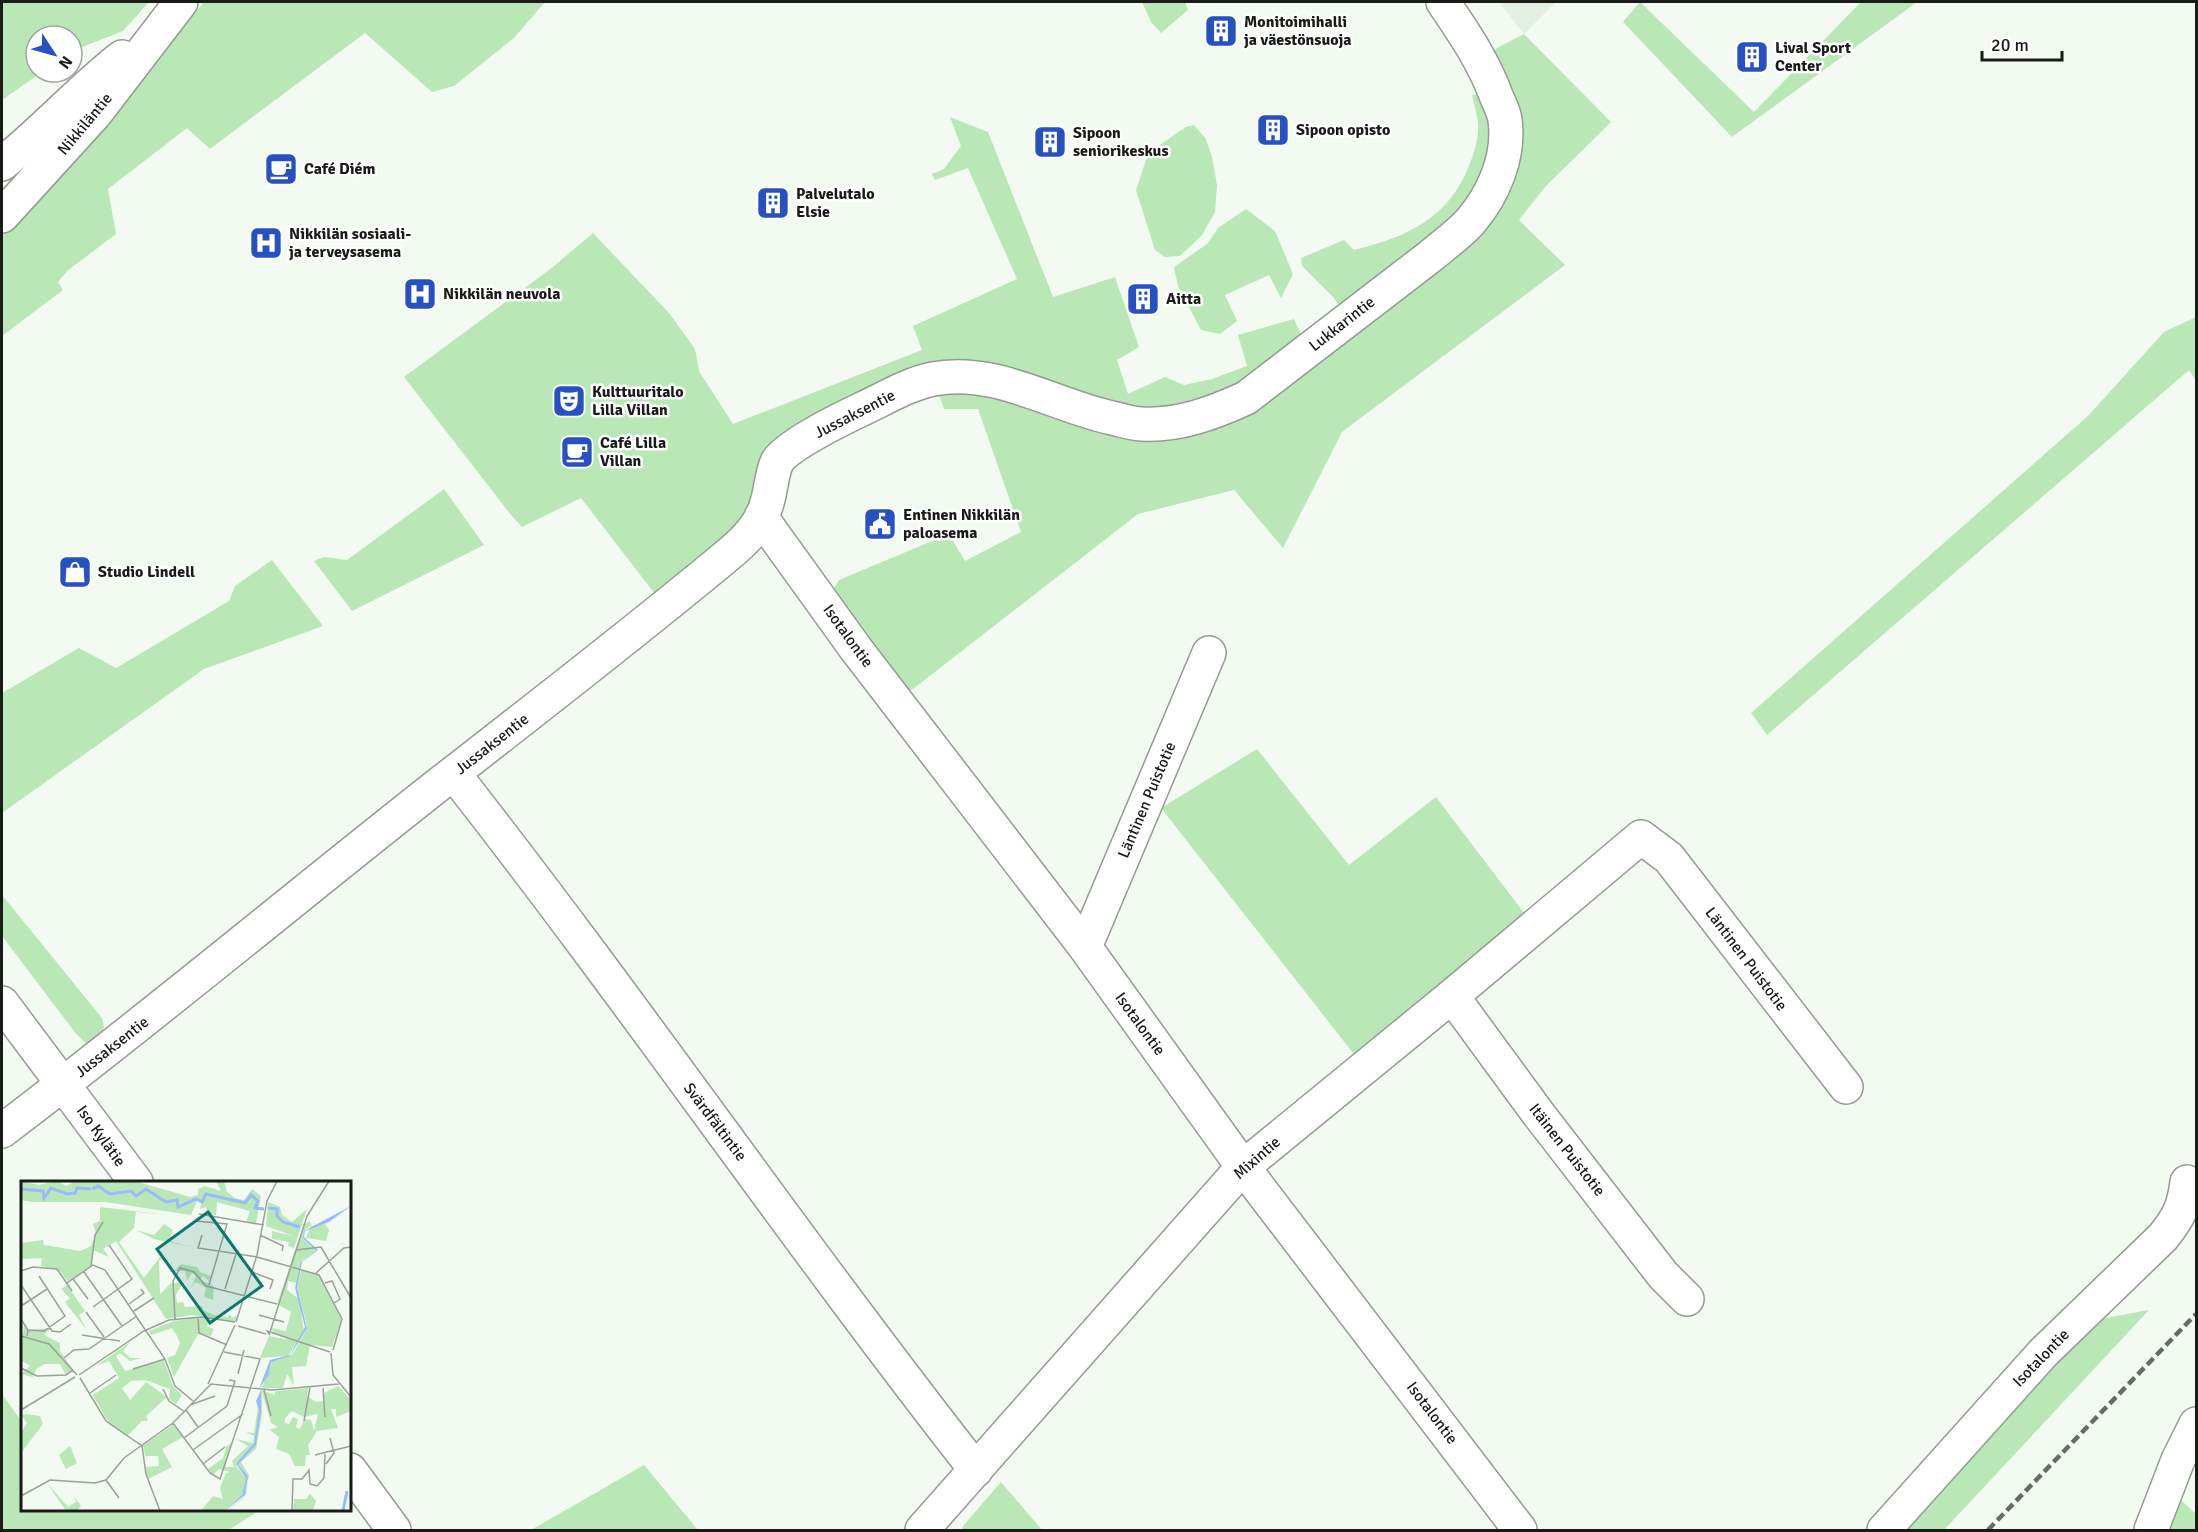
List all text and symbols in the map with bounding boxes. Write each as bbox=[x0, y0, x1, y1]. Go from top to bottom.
place label: Monitoimihalli ja väestönsuoja bbox=[1244, 12, 1352, 50]
building icon: Monitoimihalli ja väestönsuoja bbox=[1203, 13, 1239, 49]
north arrow bbox=[24, 24, 84, 84]
scale bar bbox=[1982, 24, 2062, 62]
text: 20 m bbox=[1991, 34, 2029, 56]
place label: Lival Sport Center bbox=[1775, 38, 1851, 76]
building icon: Lival Sport Center bbox=[1734, 39, 1770, 75]
text: N bbox=[54, 52, 77, 73]
street label: Nikkiläntie bbox=[53, 89, 117, 159]
building icon: Sipoon opisto bbox=[1255, 112, 1291, 148]
place label: Sipoon opisto bbox=[1296, 120, 1390, 140]
place label: Sipoon seniorikeskus bbox=[1073, 123, 1168, 161]
building icon: Sipoon seniorikeskus bbox=[1032, 124, 1068, 160]
cafe icon: Café Diém bbox=[263, 151, 299, 187]
place label: Café Diém bbox=[304, 159, 375, 179]
place label: Palvelutalo Elsie bbox=[796, 184, 875, 222]
building icon: Palvelutalo Elsie bbox=[755, 185, 791, 221]
place label: Nikkilän sosiaali- ja terveysasema bbox=[289, 224, 411, 262]
hospital icon: Nikkilän sosiaali- ja terveysasema bbox=[248, 225, 284, 261]
hospital icon: Nikkilän neuvola bbox=[402, 276, 438, 312]
building icon: Aitta bbox=[1125, 281, 1161, 317]
place label: Nikkilän neuvola bbox=[443, 284, 560, 304]
place label: Aitta bbox=[1166, 289, 1201, 309]
street label: Lukkarintie bbox=[1305, 292, 1379, 356]
place label: Kulttuuritalo Lilla Villan bbox=[592, 382, 684, 420]
theatre icon: Kulttuuritalo Lilla Villan bbox=[551, 383, 587, 419]
street label: Jussaksentie bbox=[811, 385, 899, 443]
place label: Café Lilla Villan bbox=[600, 433, 666, 471]
cafe icon: Café Lilla Villan bbox=[559, 434, 595, 470]
place label: Entinen Nikkilän paloasema bbox=[903, 505, 1020, 543]
public building icon: Entinen Nikkilän paloasema bbox=[862, 506, 898, 542]
shop icon: Studio Lindell bbox=[57, 554, 93, 590]
place label: Studio Lindell bbox=[98, 562, 195, 582]
street label: Isotalontie bbox=[818, 600, 878, 672]
street label: Jussaksentie bbox=[451, 709, 533, 779]
street label: Läntinen Puistotie bbox=[1113, 739, 1181, 861]
street label: Läntinen Puistotie bbox=[1700, 903, 1792, 1015]
street label: Isotalontie bbox=[1110, 988, 1170, 1060]
street label: Jussaksentie bbox=[71, 1012, 153, 1082]
street label: Svärdfältintie bbox=[679, 1079, 751, 1165]
street label: Itäinen Puistotie bbox=[1525, 1100, 1609, 1200]
street label: Iso Kylätie bbox=[72, 1101, 130, 1171]
street label: Mixintie bbox=[1229, 1132, 1285, 1184]
inset map bbox=[21, 1181, 351, 1511]
street label: Isotalontie bbox=[2008, 1325, 2074, 1391]
street label: Isotalontie bbox=[1402, 1378, 1462, 1448]

